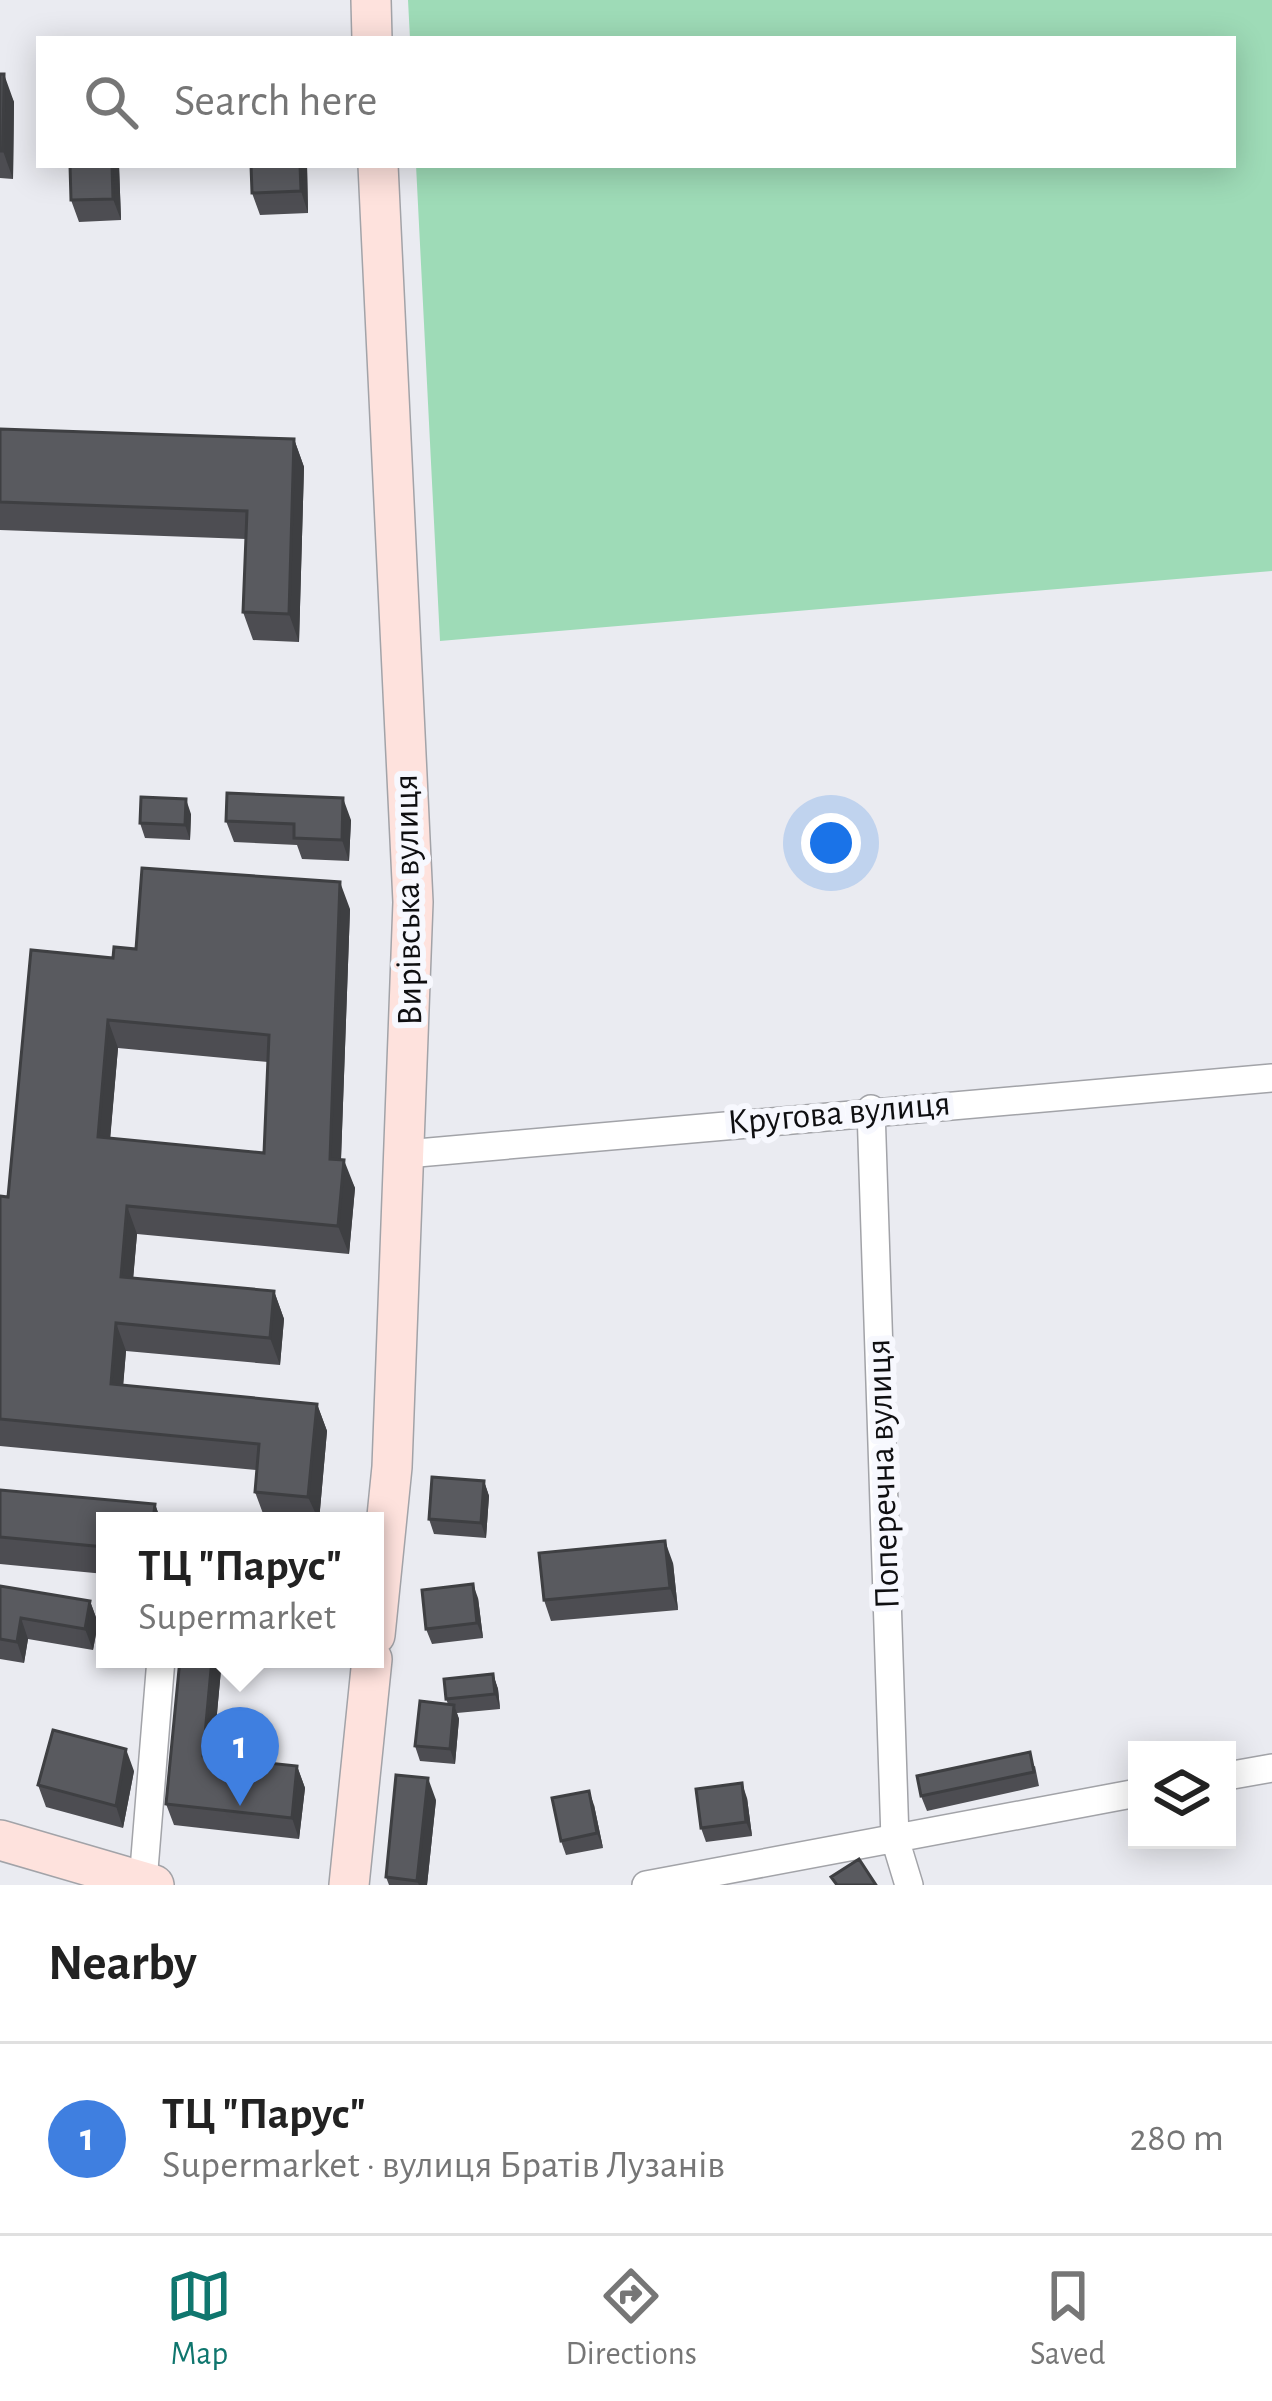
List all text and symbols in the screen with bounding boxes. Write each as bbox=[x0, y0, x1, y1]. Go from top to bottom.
search box bbox=[36, 36, 1236, 168]
icon: search bbox=[78, 69, 144, 135]
text: Search here bbox=[174, 79, 377, 124]
street label: Вирівська вулиця bbox=[388, 774, 428, 1026]
your location bbox=[801, 813, 861, 873]
street label: Кругова вулиця bbox=[726, 1085, 952, 1141]
street label: Поперечна вулиця bbox=[860, 1338, 906, 1610]
popup bbox=[96, 1512, 384, 1668]
text: ТЦ "Парус" bbox=[138, 1544, 342, 1589]
text: Supermarket bbox=[138, 1598, 336, 1637]
pin: 1 bbox=[201, 1707, 279, 1806]
map controls bbox=[1128, 1741, 1236, 1849]
button: layers bbox=[1128, 1741, 1236, 1849]
text: Nearby bbox=[48, 1938, 197, 1989]
text: ТЦ "Парус" bbox=[162, 2092, 366, 2137]
text: 1 bbox=[80, 2119, 94, 2158]
text: 280 m bbox=[1130, 2119, 1224, 2158]
text: Supermarket · вулиця Братів Лузанів bbox=[162, 2146, 725, 2185]
tab: Map bbox=[166, 2263, 232, 2375]
tab: Directions bbox=[565, 2263, 697, 2375]
tab: Saved bbox=[1030, 2263, 1105, 2375]

